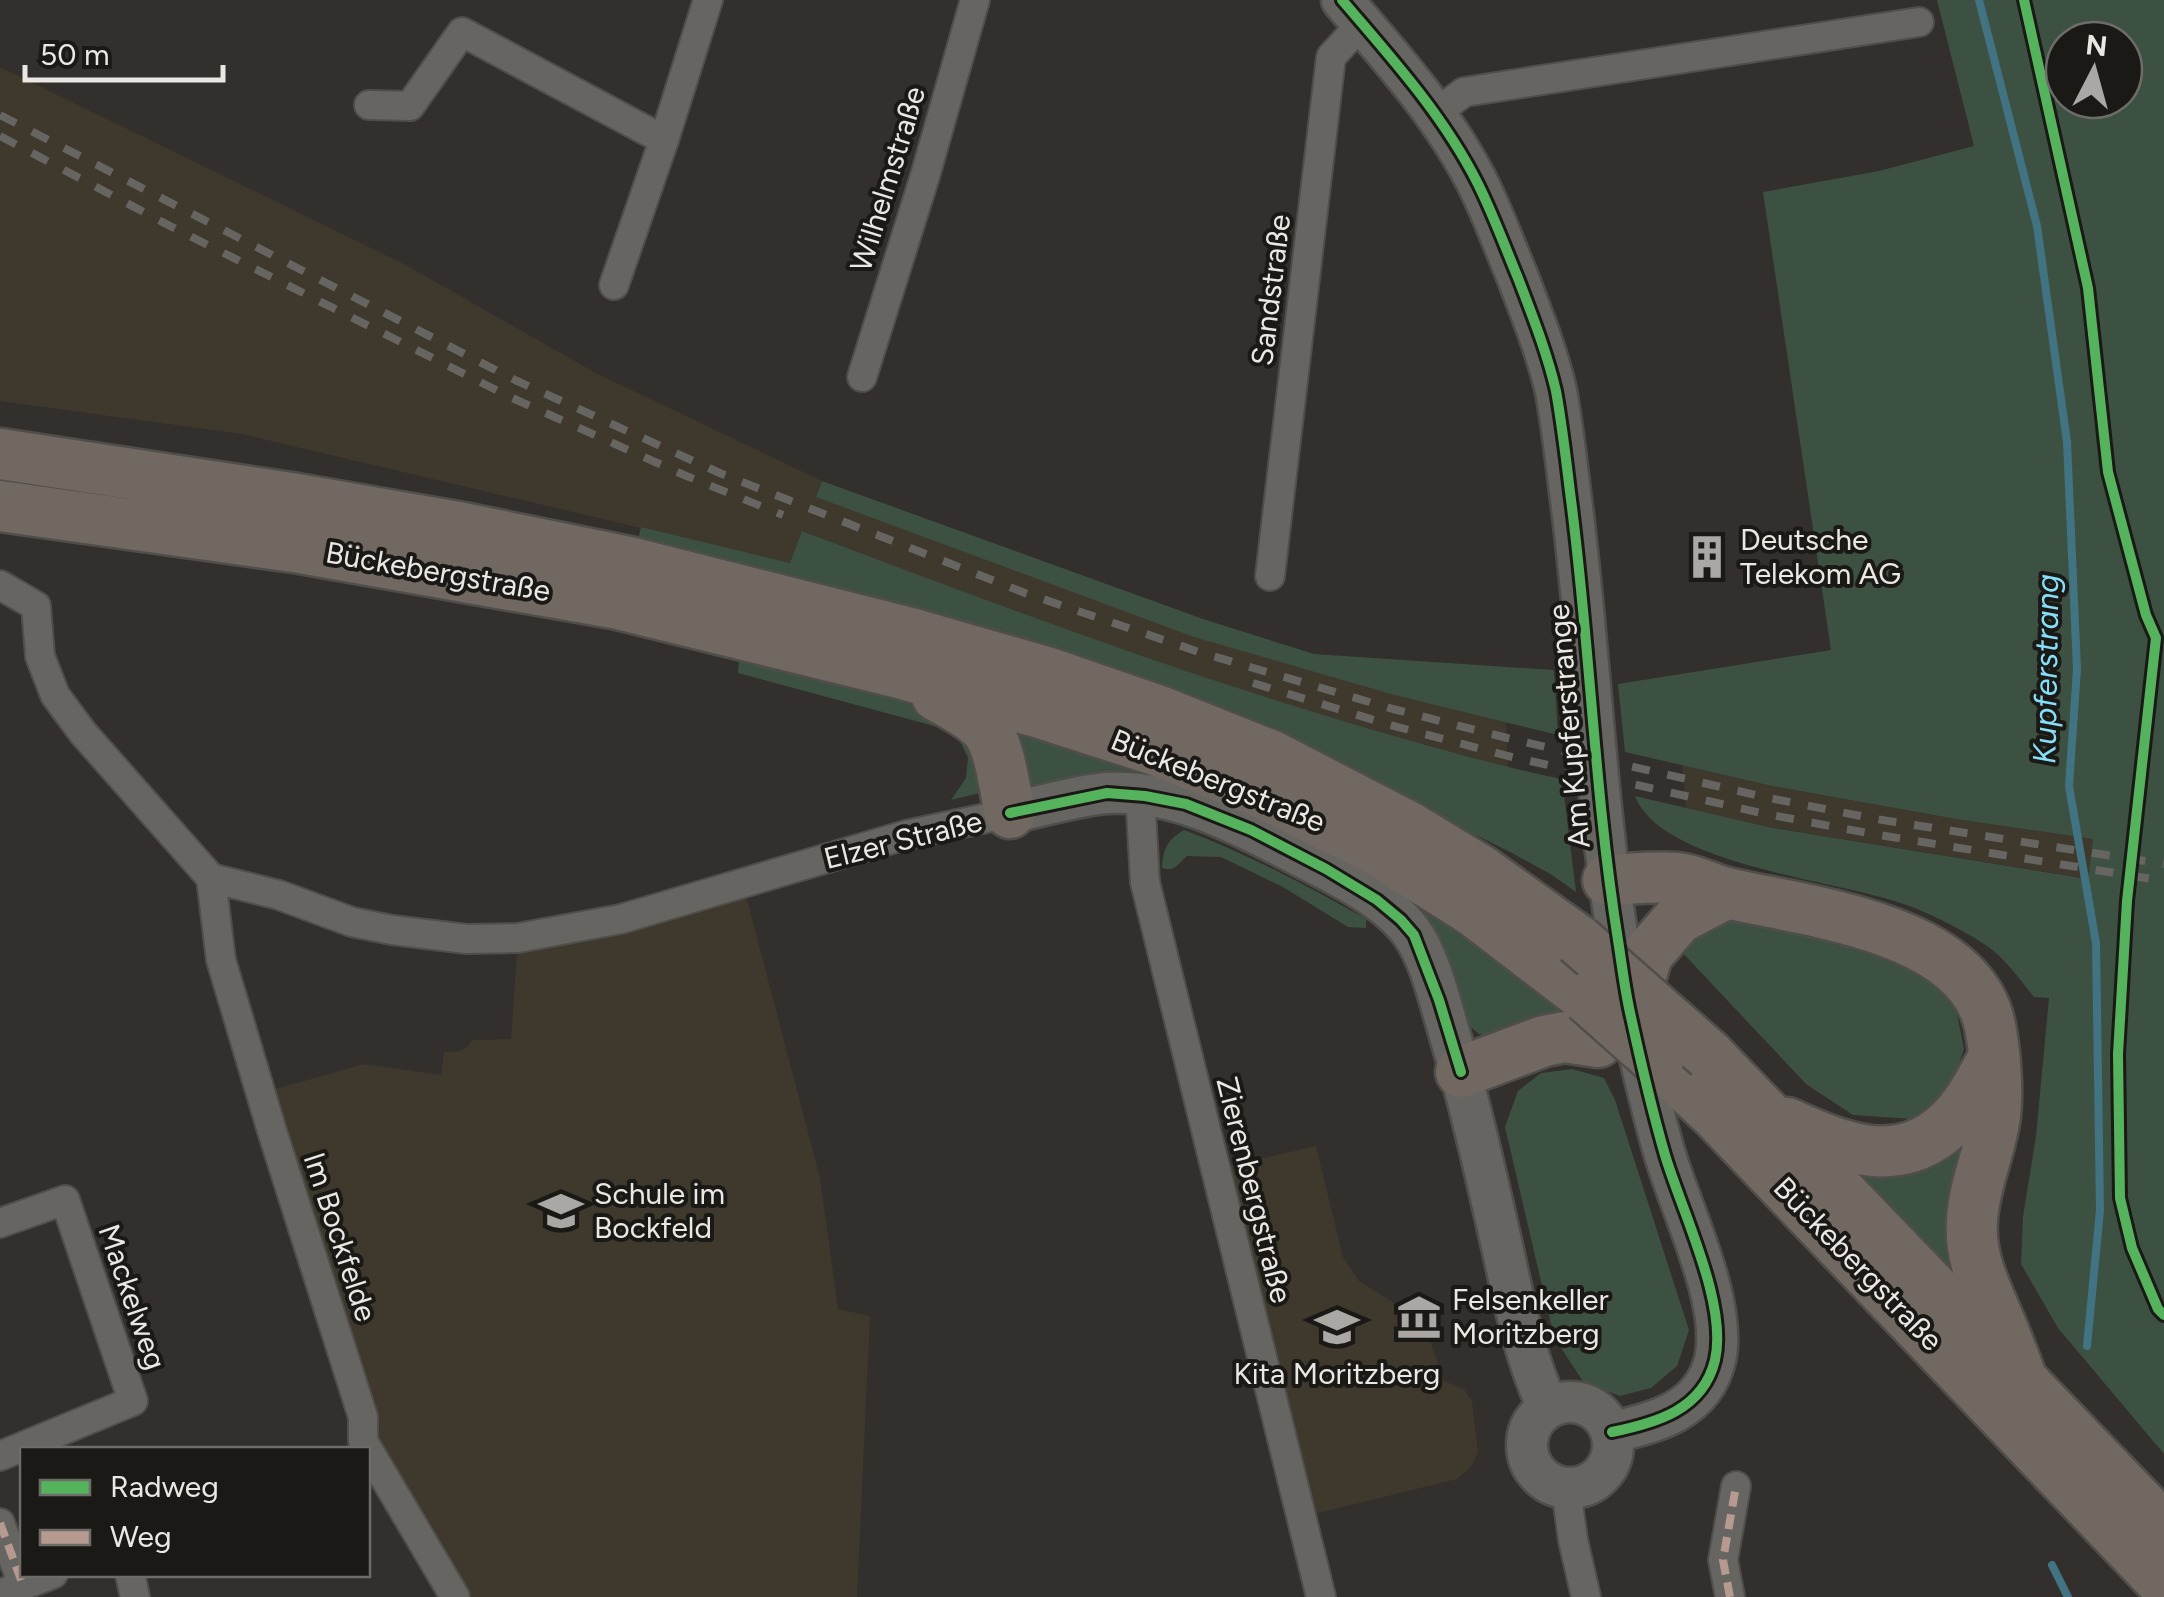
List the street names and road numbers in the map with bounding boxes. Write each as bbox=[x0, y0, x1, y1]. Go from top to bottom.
street label: Wilhelmstraße bbox=[842, 82, 933, 276]
street label: Sandstraße bbox=[1243, 212, 1298, 368]
street label: Bückebergstraße bbox=[323, 534, 553, 609]
street label: Am Kupferstrange bbox=[1539, 602, 1598, 850]
street label: Bückebergstraße bbox=[1106, 721, 1331, 840]
street label: Elzer Straße bbox=[820, 802, 986, 877]
street label: Zierenbergstraße bbox=[1209, 1073, 1300, 1307]
street label: Im Bockfelde bbox=[296, 1148, 385, 1326]
street label: Bückebergstraße bbox=[1766, 1169, 1951, 1358]
street label: Mackelweg bbox=[90, 1219, 175, 1374]

